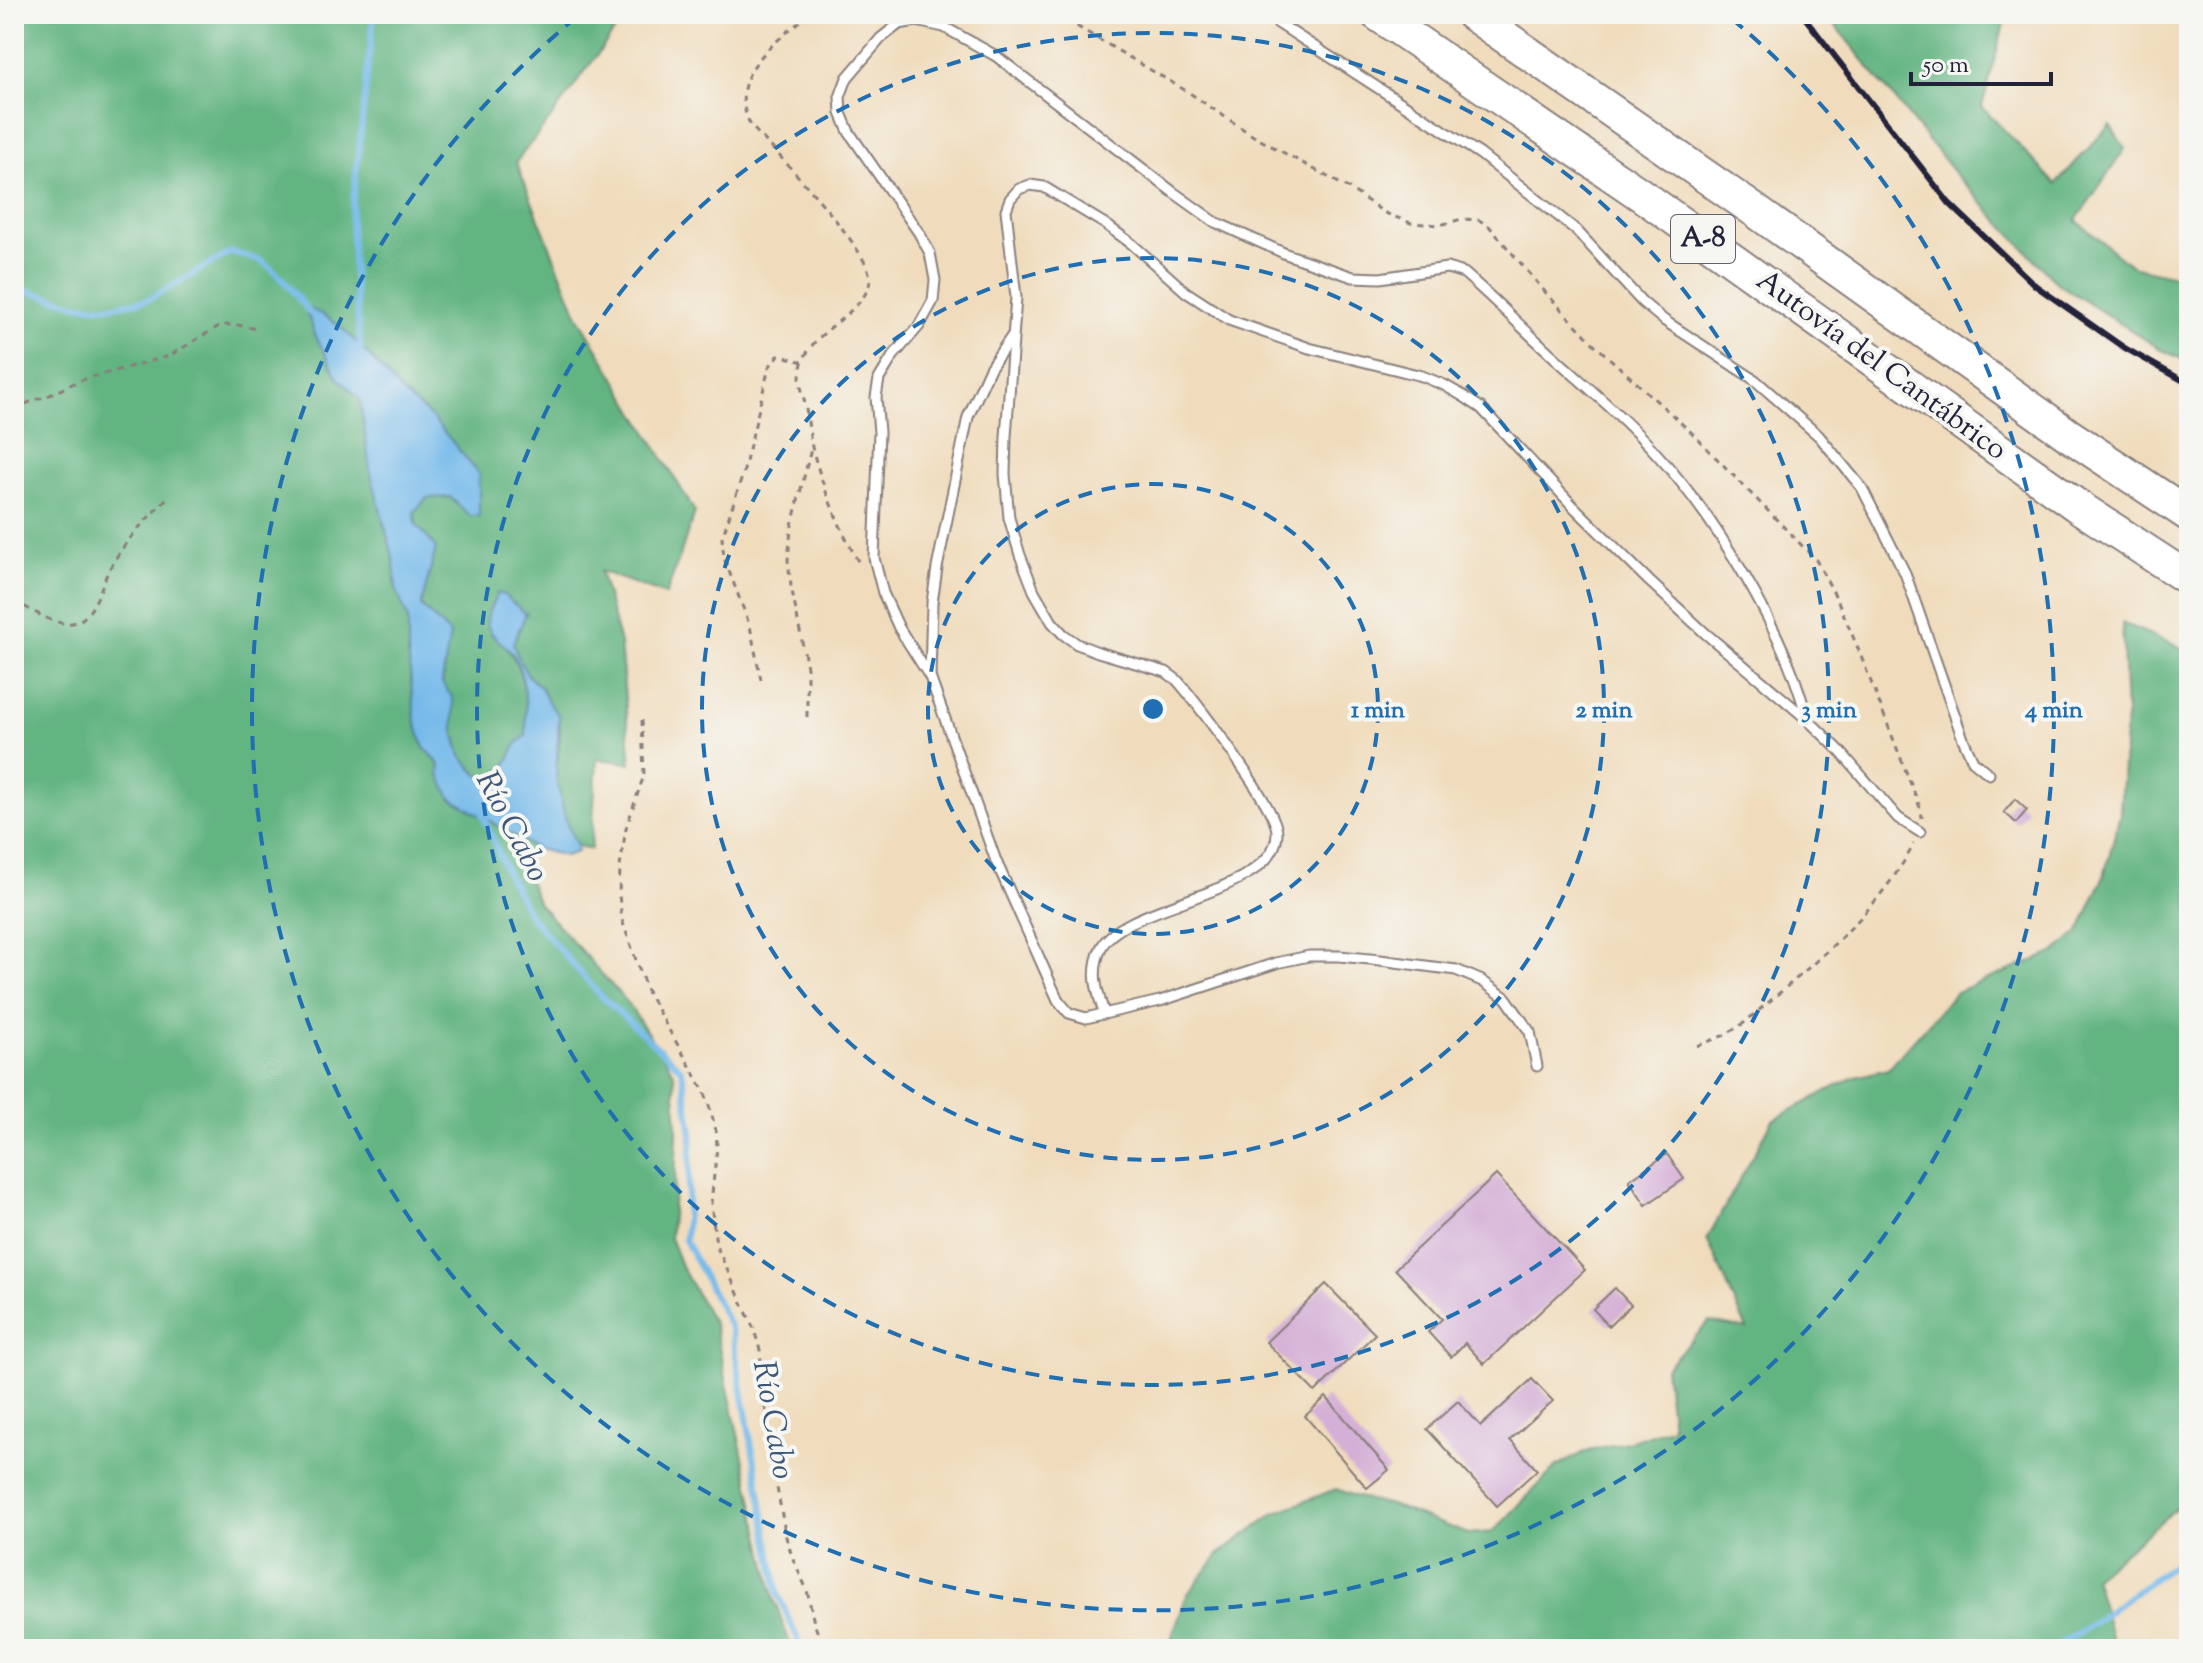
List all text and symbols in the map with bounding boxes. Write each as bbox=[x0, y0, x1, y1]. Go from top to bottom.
scale bar bbox=[1911, 36, 2051, 86]
text: 50 m bbox=[1921, 49, 1969, 83]
road number: A-8 bbox=[1671, 215, 1735, 263]
street label: Autovía del Cantábrico bbox=[1747, 260, 2015, 472]
text: 1 min bbox=[1351, 694, 1406, 728]
text: 2 min bbox=[1575, 694, 1633, 728]
text: 3 min bbox=[1801, 694, 1858, 728]
text: 4 min bbox=[2024, 694, 2084, 728]
centre of rings bbox=[1139, 695, 1167, 723]
water label: Río Cabo bbox=[463, 763, 559, 891]
water label: Río Cabo bbox=[739, 1357, 805, 1483]

